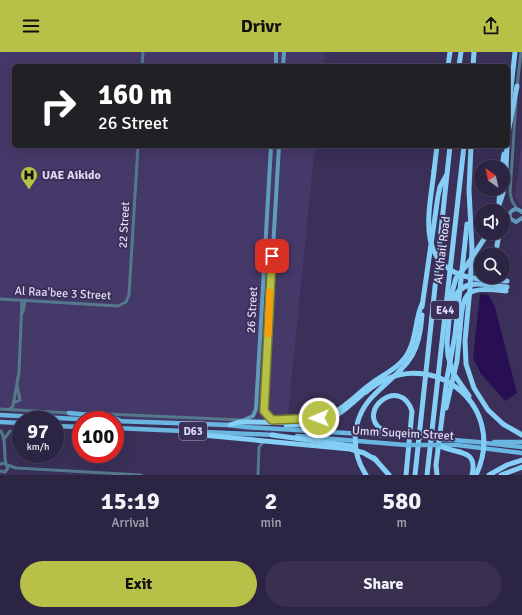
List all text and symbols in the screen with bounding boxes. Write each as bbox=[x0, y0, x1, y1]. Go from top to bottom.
icon: menu bbox=[20, 15, 42, 37]
text: Drivr bbox=[241, 15, 281, 37]
icon: share bbox=[480, 15, 502, 37]
text: 160 m bbox=[98, 78, 172, 112]
icon: right bbox=[32, 80, 84, 132]
text: 26 Street bbox=[98, 112, 168, 134]
north arrow bbox=[474, 160, 510, 196]
map controls bbox=[474, 160, 510, 284]
hospital icon: UAE Aikido bbox=[19, 165, 39, 190]
place label: UAE Aikido bbox=[42, 168, 101, 183]
street label: 22 Street bbox=[116, 201, 133, 249]
button: sound bbox=[474, 204, 510, 240]
street label: Al Khail Road bbox=[431, 215, 454, 285]
pin bbox=[255, 239, 289, 273]
icon: arrive bbox=[261, 245, 283, 267]
button: search bbox=[474, 248, 510, 284]
street label: Al Raa'bee 3 Street bbox=[14, 283, 112, 304]
street label: 26 Street bbox=[244, 286, 261, 334]
road number: E44 bbox=[431, 301, 459, 319]
position arrow bbox=[298, 397, 340, 439]
speed limit sign: 100 bbox=[72, 411, 124, 463]
text: 97 bbox=[27, 419, 49, 444]
road number: D63 bbox=[179, 422, 207, 440]
street label: Umm Suqeim Street bbox=[352, 423, 454, 444]
text: km/h bbox=[27, 441, 49, 453]
text: 15:19 bbox=[101, 486, 160, 516]
text: 2 bbox=[265, 486, 277, 516]
text: 580 bbox=[382, 486, 421, 516]
text: Arrival bbox=[112, 515, 149, 531]
text: min bbox=[261, 515, 282, 531]
text: m bbox=[397, 515, 407, 531]
button: Exit bbox=[20, 561, 257, 607]
button: Share bbox=[265, 561, 502, 607]

